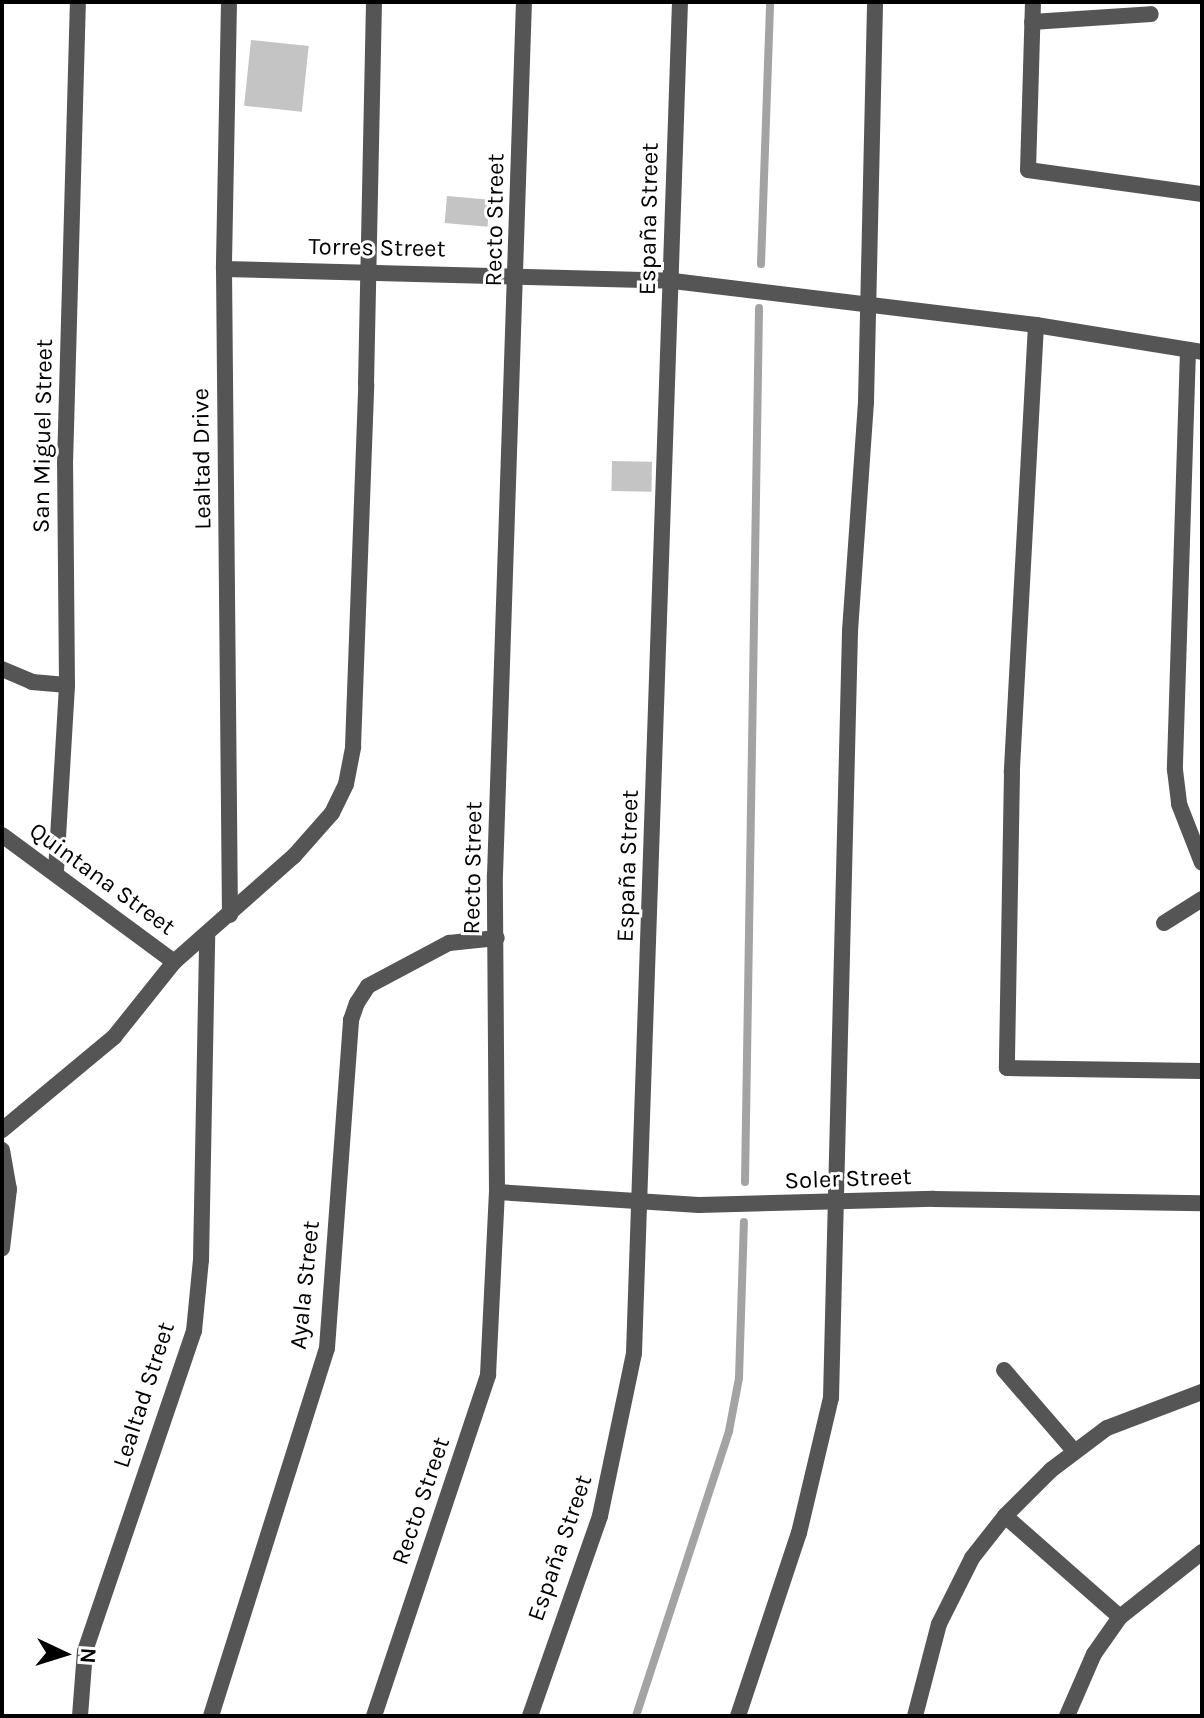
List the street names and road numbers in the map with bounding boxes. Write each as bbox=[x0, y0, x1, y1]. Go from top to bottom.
street label: España Street bbox=[633, 142, 665, 296]
street label: Recto Street bbox=[479, 153, 511, 287]
street label: Torres Street bbox=[308, 232, 446, 264]
street label: San Miguel Street bbox=[27, 339, 59, 533]
street label: Lealtad Drive bbox=[186, 388, 218, 530]
street label: España Street bbox=[611, 789, 645, 943]
street label: Recto Street bbox=[457, 801, 489, 935]
street label: Quintana Street bbox=[23, 816, 181, 942]
street label: Soler Street bbox=[784, 1162, 912, 1196]
street label: Ayala Street bbox=[284, 1219, 326, 1351]
street label: Lealtad Street bbox=[107, 1319, 181, 1471]
street label: Recto Street bbox=[386, 1433, 456, 1569]
street label: España Street bbox=[522, 1471, 598, 1625]

